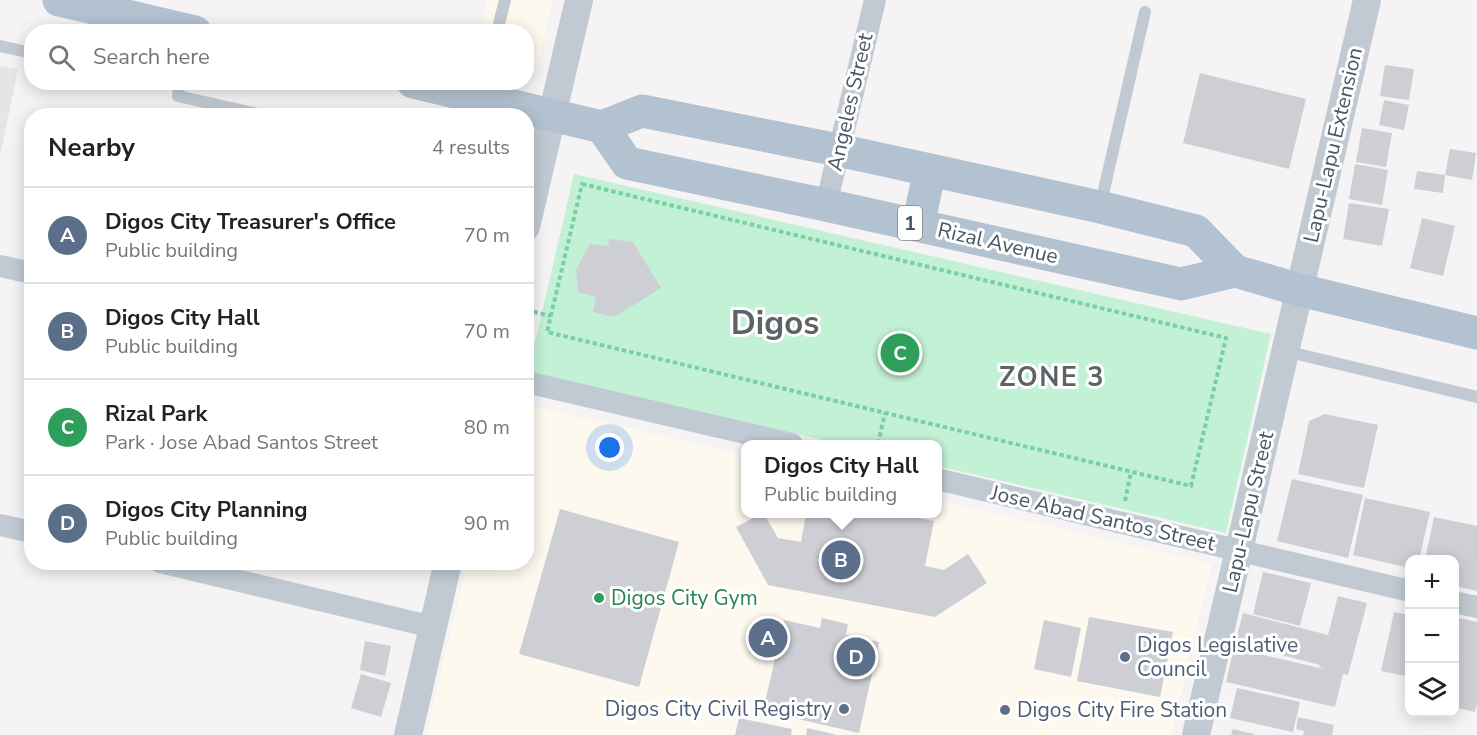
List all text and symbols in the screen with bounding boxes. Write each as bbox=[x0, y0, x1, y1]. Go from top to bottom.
search box bbox=[24, 24, 534, 90]
street label: Angeles Street bbox=[821, 30, 880, 174]
icon: search bbox=[45, 41, 78, 74]
text: Search here bbox=[93, 42, 210, 72]
street label: Lapu-Lapu Extension bbox=[1297, 45, 1369, 245]
text: Nearby bbox=[48, 130, 135, 165]
text: 4 results bbox=[432, 134, 510, 161]
road number: 1 bbox=[898, 206, 922, 240]
text: Digos City Treasurer's Office bbox=[105, 207, 396, 237]
street label: Rizal Avenue bbox=[935, 216, 1061, 270]
text: A bbox=[60, 222, 75, 249]
text: 70 m bbox=[464, 222, 510, 249]
text: Public building bbox=[105, 237, 238, 264]
district label: Digos bbox=[731, 301, 819, 346]
text: Digos City Hall bbox=[105, 303, 260, 333]
text: B bbox=[61, 318, 74, 345]
text: 70 m bbox=[464, 318, 510, 345]
pin: C bbox=[880, 330, 920, 376]
text: Public building bbox=[105, 333, 238, 360]
district label: ZONE 3 bbox=[999, 359, 1105, 396]
text: Rizal Park bbox=[105, 399, 207, 429]
text: C bbox=[61, 414, 74, 441]
text: 80 m bbox=[464, 414, 510, 441]
street label: Lapu-Lapu Street bbox=[1216, 428, 1280, 595]
text: Park · Jose Abad Santos Street bbox=[105, 429, 378, 456]
your location bbox=[595, 433, 624, 462]
popup bbox=[741, 440, 942, 518]
text: Digos City Hall bbox=[764, 451, 919, 481]
street label: Jose Abad Santos Street bbox=[987, 478, 1218, 558]
text: Public building bbox=[764, 481, 897, 508]
text: Digos City Planning bbox=[105, 495, 308, 525]
text: D bbox=[60, 510, 75, 537]
text: 90 m bbox=[464, 510, 510, 537]
text: Public building bbox=[105, 525, 238, 552]
pin: B bbox=[822, 538, 860, 582]
map controls bbox=[1405, 555, 1459, 717]
button: + bbox=[1405, 555, 1459, 609]
place label: Digos City Gym bbox=[611, 584, 758, 612]
marker: Digos City Gym bbox=[592, 591, 606, 605]
button: − bbox=[1405, 609, 1459, 663]
pin: A bbox=[748, 616, 788, 660]
place label: Digos Legislative Council bbox=[1137, 631, 1298, 683]
pin: D bbox=[836, 634, 876, 680]
marker: Digos Legislative Council bbox=[1118, 650, 1132, 664]
button: layers bbox=[1405, 663, 1459, 717]
place label: Digos City Civil Registry bbox=[605, 695, 832, 723]
place label: Digos City Fire Station bbox=[1017, 696, 1227, 724]
marker: Digos City Civil Registry bbox=[837, 702, 851, 716]
marker: Digos City Fire Station bbox=[998, 703, 1012, 717]

